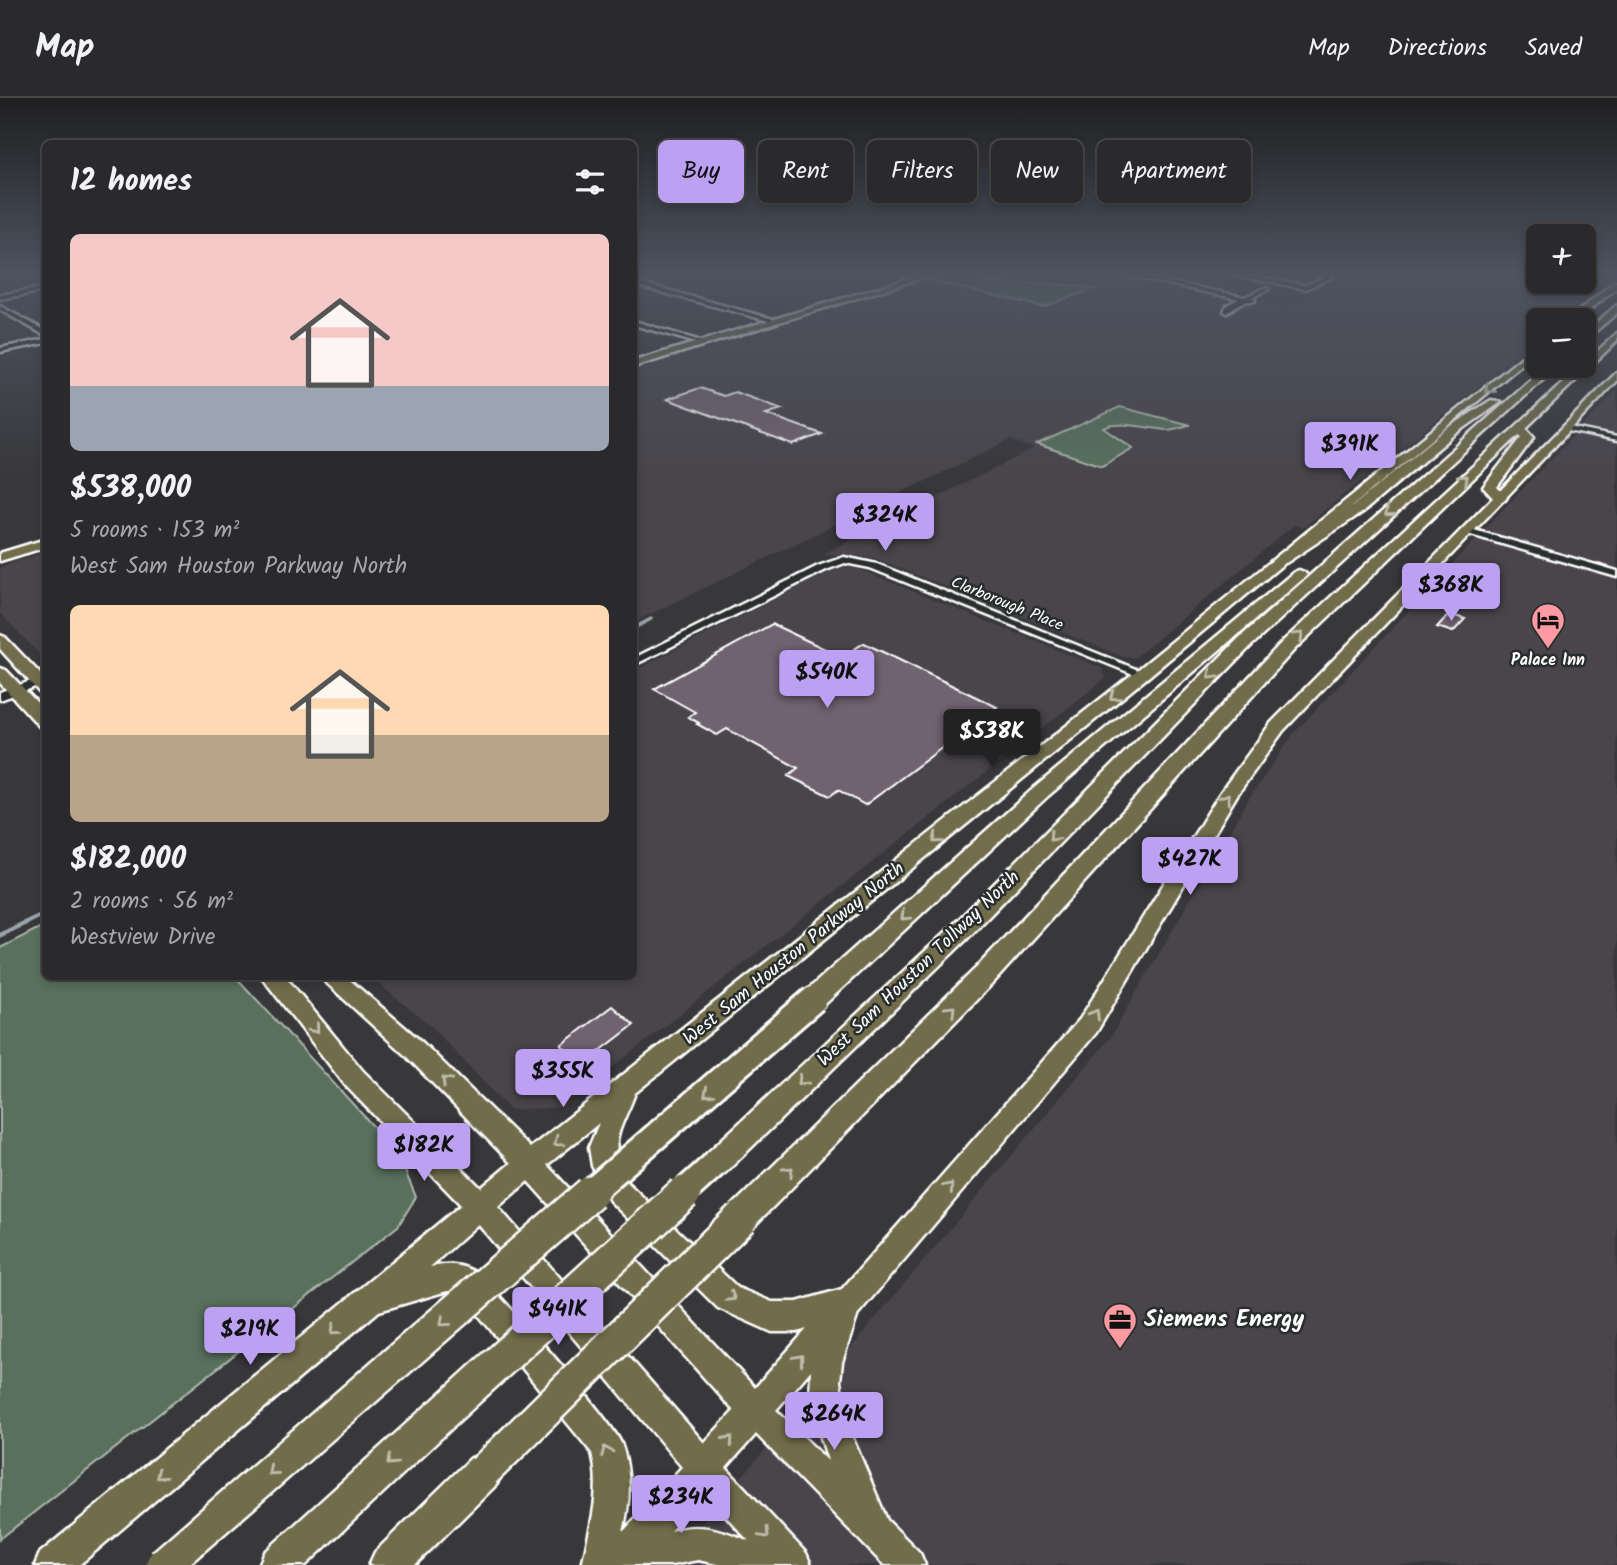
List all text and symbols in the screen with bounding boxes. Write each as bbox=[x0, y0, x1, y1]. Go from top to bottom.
text: Map bbox=[35, 22, 95, 75]
text: Map bbox=[1308, 29, 1350, 68]
text: Directions bbox=[1388, 29, 1487, 68]
text: Saved bbox=[1525, 29, 1582, 68]
chip: Buy bbox=[658, 140, 744, 203]
chip: Rent bbox=[758, 140, 853, 203]
chip: Filters bbox=[867, 140, 977, 203]
chip: New bbox=[991, 140, 1083, 203]
chip: Apartment bbox=[1097, 140, 1251, 203]
text: 12 homes bbox=[70, 158, 192, 206]
icon: filters bbox=[571, 163, 609, 201]
map controls bbox=[1526, 224, 1596, 378]
button: + bbox=[1526, 224, 1596, 294]
icon: home bbox=[277, 280, 403, 406]
button: − bbox=[1526, 308, 1596, 378]
one-way arrow bbox=[1484, 380, 1497, 393]
pin: $391K bbox=[1301, 422, 1399, 482]
text: $391K bbox=[1321, 427, 1379, 463]
text: $538,000 bbox=[70, 465, 191, 513]
one-way arrow bbox=[1456, 475, 1469, 488]
pin: $324K bbox=[836, 494, 934, 553]
text: $324K bbox=[852, 498, 918, 534]
one-way arrow bbox=[1384, 504, 1397, 516]
text: 5 rooms · 153 m² bbox=[70, 513, 239, 549]
text: West Sam Houston Parkway North bbox=[70, 549, 407, 585]
pin: $368K bbox=[1402, 564, 1500, 623]
text: $368K bbox=[1418, 568, 1484, 604]
street label: Clarborough Place bbox=[947, 570, 1067, 638]
hotel icon: Palace Inn bbox=[1529, 601, 1567, 650]
one-way arrow bbox=[1291, 632, 1303, 644]
place label: Palace Inn bbox=[1511, 648, 1585, 673]
pin: $540K bbox=[778, 650, 876, 710]
icon: home bbox=[277, 651, 403, 777]
text: $540K bbox=[795, 655, 859, 691]
one-way arrow bbox=[1208, 666, 1221, 679]
one-way arrow bbox=[1109, 688, 1122, 701]
pin: $538K bbox=[943, 710, 1041, 769]
text: $538K bbox=[959, 714, 1025, 750]
one-way arrow bbox=[1217, 793, 1230, 806]
one-way arrow bbox=[1049, 829, 1061, 841]
one-way arrow bbox=[933, 831, 945, 844]
text: $182,000 bbox=[70, 836, 186, 884]
pin: $427K bbox=[1141, 838, 1239, 897]
text: $427K bbox=[1158, 842, 1222, 878]
street label: West Sam Houston Parkway North bbox=[676, 855, 912, 1053]
street label: West Sam Houston Tollway North bbox=[811, 864, 1027, 1074]
text: 2 rooms · 56 m² bbox=[70, 884, 233, 920]
one-way arrow bbox=[900, 907, 913, 920]
text: Westview Drive bbox=[70, 920, 215, 956]
one-way arrow bbox=[942, 1005, 955, 1018]
one-way arrow bbox=[1087, 1009, 1100, 1022]
one-way arrow bbox=[307, 1021, 319, 1034]
pin: $355K bbox=[514, 1049, 612, 1109]
text: $355K bbox=[531, 1054, 595, 1090]
one-way arrow bbox=[797, 1073, 810, 1086]
one-way arrow bbox=[441, 1077, 454, 1090]
one-way arrow bbox=[703, 1084, 716, 1097]
pin: $182K bbox=[375, 1124, 473, 1183]
text: $182K bbox=[393, 1128, 455, 1164]
one-way arrow bbox=[553, 1133, 565, 1146]
one-way arrow bbox=[781, 1166, 794, 1179]
one-way arrow bbox=[941, 1183, 953, 1196]
pin: $441K bbox=[509, 1288, 607, 1347]
one-way arrow bbox=[723, 1289, 736, 1302]
text: $441K bbox=[528, 1292, 588, 1328]
office icon: Siemens Energy bbox=[1101, 1301, 1139, 1350]
place label: Siemens Energy bbox=[1144, 1302, 1304, 1338]
pin: $219K bbox=[201, 1308, 299, 1367]
text: $219K bbox=[220, 1312, 280, 1348]
one-way arrow bbox=[439, 1314, 452, 1326]
one-way arrow bbox=[330, 1322, 343, 1334]
one-way arrow bbox=[791, 1355, 803, 1368]
pin: $264K bbox=[785, 1392, 883, 1452]
text: $264K bbox=[801, 1397, 867, 1433]
one-way arrow bbox=[721, 1435, 733, 1448]
one-way arrow bbox=[600, 1446, 614, 1458]
one-way arrow bbox=[386, 1453, 399, 1465]
one-way arrow bbox=[267, 1463, 280, 1475]
one-way arrow bbox=[155, 1467, 167, 1480]
pin: $234K bbox=[632, 1476, 730, 1535]
text: $234K bbox=[648, 1480, 714, 1516]
one-way arrow bbox=[757, 1526, 770, 1539]

